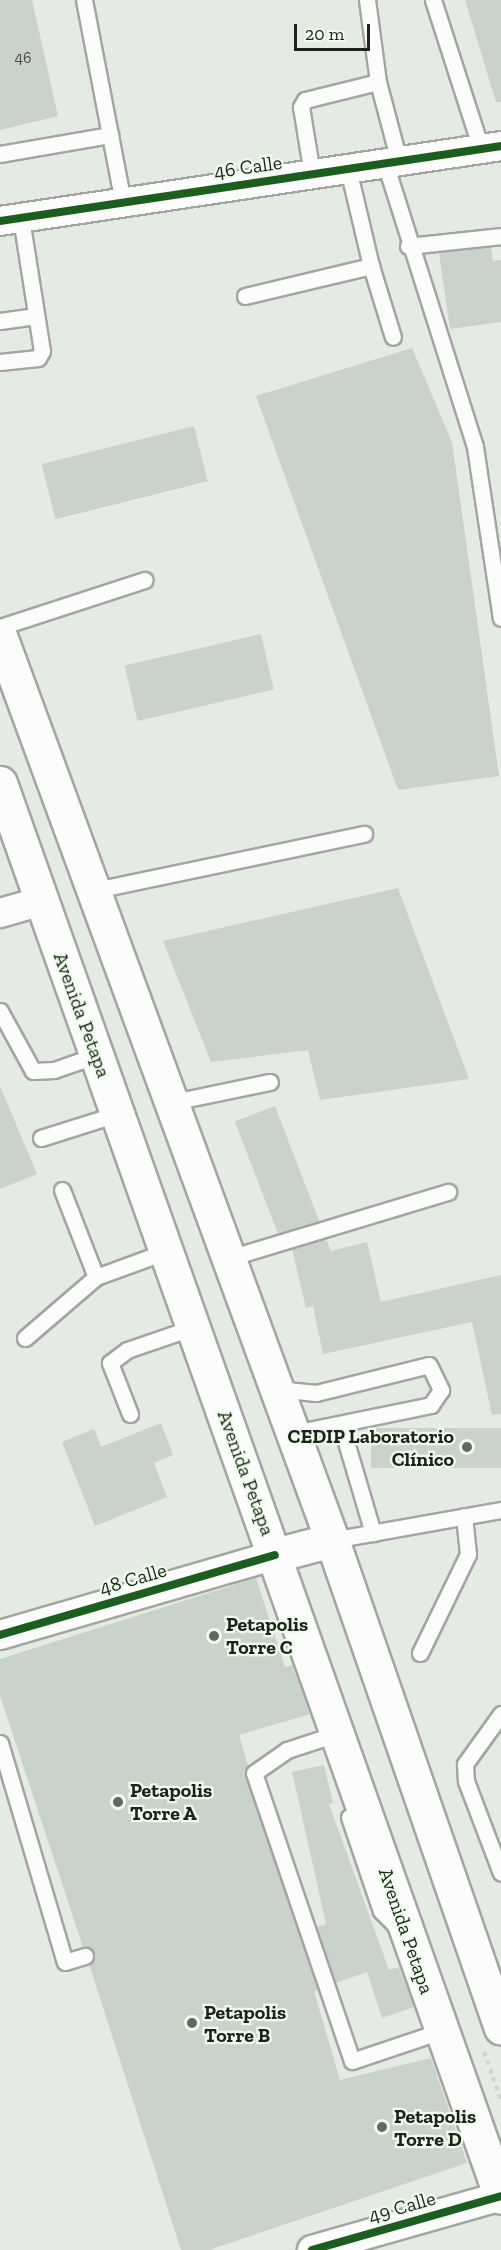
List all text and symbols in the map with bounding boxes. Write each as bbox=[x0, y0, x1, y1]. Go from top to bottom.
scale bar bbox=[297, 12, 374, 50]
text: 20 m bbox=[305, 23, 344, 45]
house number: 46 bbox=[14, 48, 32, 68]
street label: 46 Calle bbox=[212, 150, 284, 184]
street label: Avenida Petapa bbox=[48, 949, 116, 1081]
street label: Avenida Petapa bbox=[212, 1407, 280, 1539]
place label: CEDIP Laboratorio Clínico bbox=[287, 1424, 454, 1471]
marker: CEDIP Laboratorio Clínico bbox=[458, 1438, 476, 1456]
street label: 48 Calle bbox=[97, 1558, 169, 1600]
place label: Petapolis Torre C bbox=[226, 1612, 308, 1659]
marker: Petapolis Torre C bbox=[207, 1629, 221, 1643]
place label: Petapolis Torre A bbox=[130, 1778, 212, 1825]
marker: Petapolis Torre A bbox=[111, 1795, 125, 1809]
street label: Avenida Petapa bbox=[373, 1865, 439, 1997]
place label: Petapolis Torre B bbox=[204, 2000, 286, 2047]
marker: Petapolis Torre B bbox=[185, 2016, 199, 2030]
place label: Petapolis Torre D bbox=[394, 2104, 476, 2151]
marker: Petapolis Torre D bbox=[375, 2120, 389, 2134]
street label: 49 Calle bbox=[366, 2186, 438, 2228]

